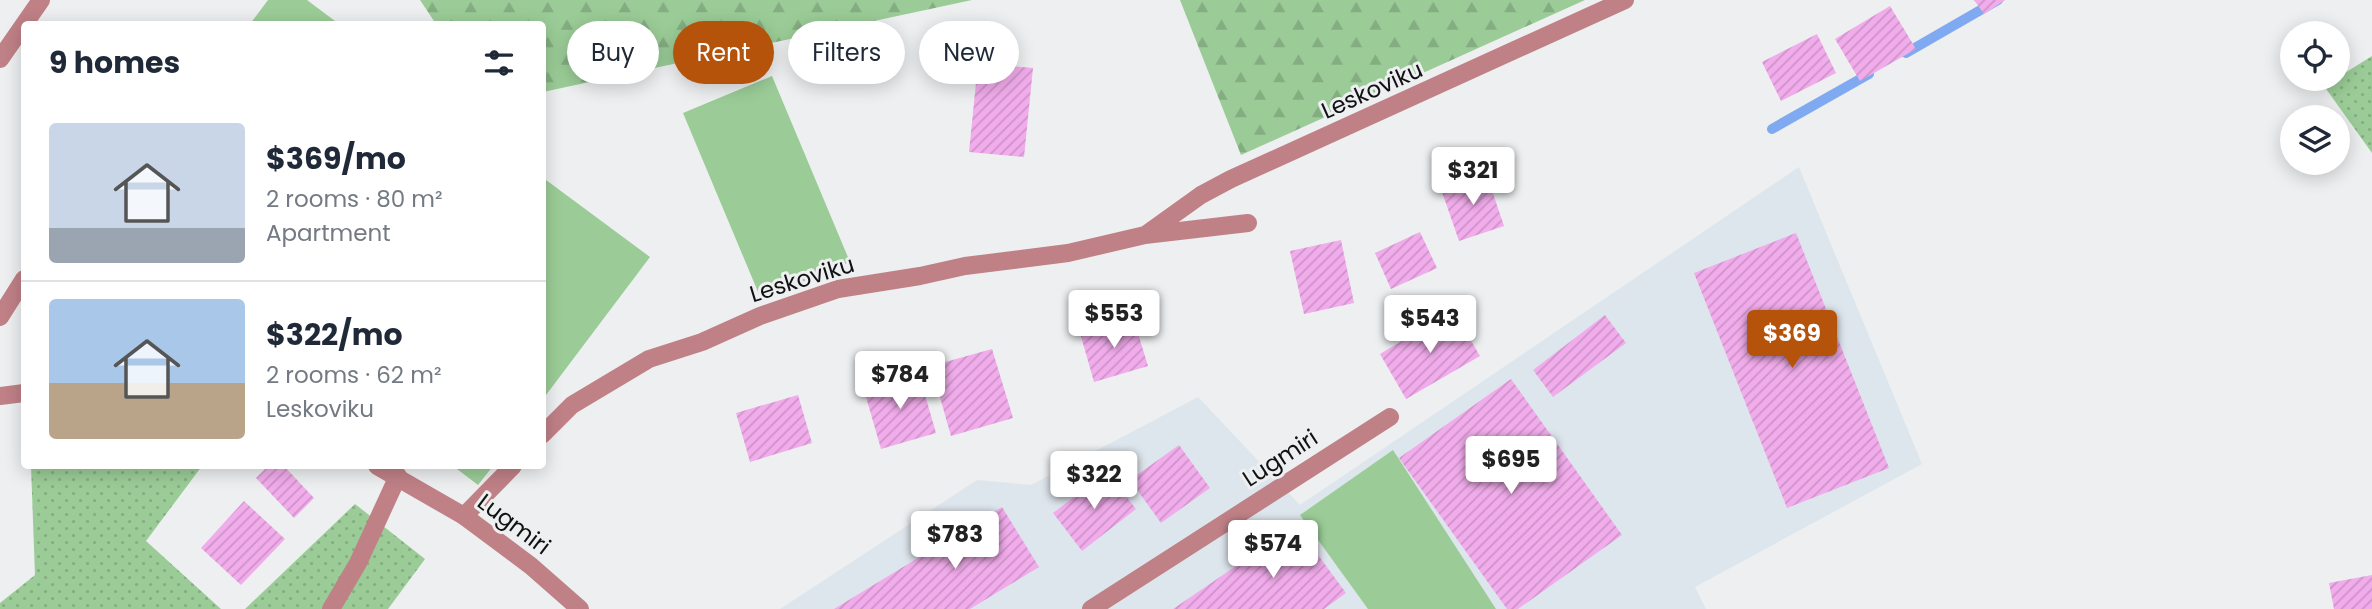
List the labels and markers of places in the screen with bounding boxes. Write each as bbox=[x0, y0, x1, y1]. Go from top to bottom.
pin: $321 bbox=[1432, 148, 1514, 207]
pin: $553 bbox=[1073, 290, 1155, 350]
pin: $543 bbox=[1389, 296, 1471, 355]
pin: $369 bbox=[1751, 310, 1833, 370]
pin: $784 bbox=[859, 352, 941, 411]
pin: $695 bbox=[1470, 436, 1552, 496]
pin: $322 bbox=[1053, 452, 1135, 511]
pin: $783 bbox=[914, 512, 996, 571]
pin: $574 bbox=[1232, 520, 1314, 580]

